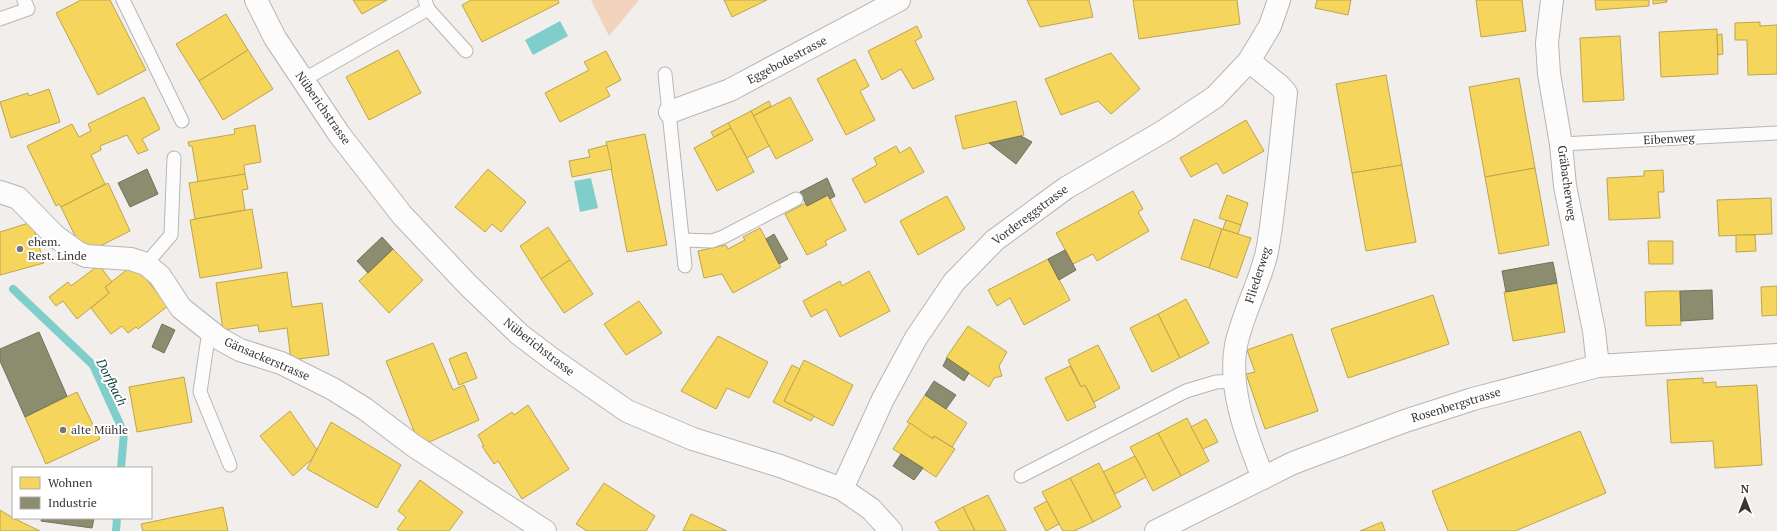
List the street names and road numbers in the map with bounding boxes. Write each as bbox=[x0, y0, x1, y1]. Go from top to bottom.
street label: Eggebodestrasse bbox=[744, 32, 829, 87]
street label: Nüberichstrasse bbox=[293, 68, 354, 147]
street label: Eibenweg bbox=[1643, 130, 1696, 147]
street label: Gräbacherweg bbox=[1555, 144, 1580, 222]
street label: Vordereggstrasse bbox=[989, 181, 1071, 248]
street label: Fliederweg bbox=[1241, 244, 1274, 305]
street label: Nüberichstrasse bbox=[501, 314, 578, 379]
street label: Gänsackerstrasse bbox=[222, 334, 312, 383]
street label: Rosenbergstrasse bbox=[1409, 384, 1502, 425]

